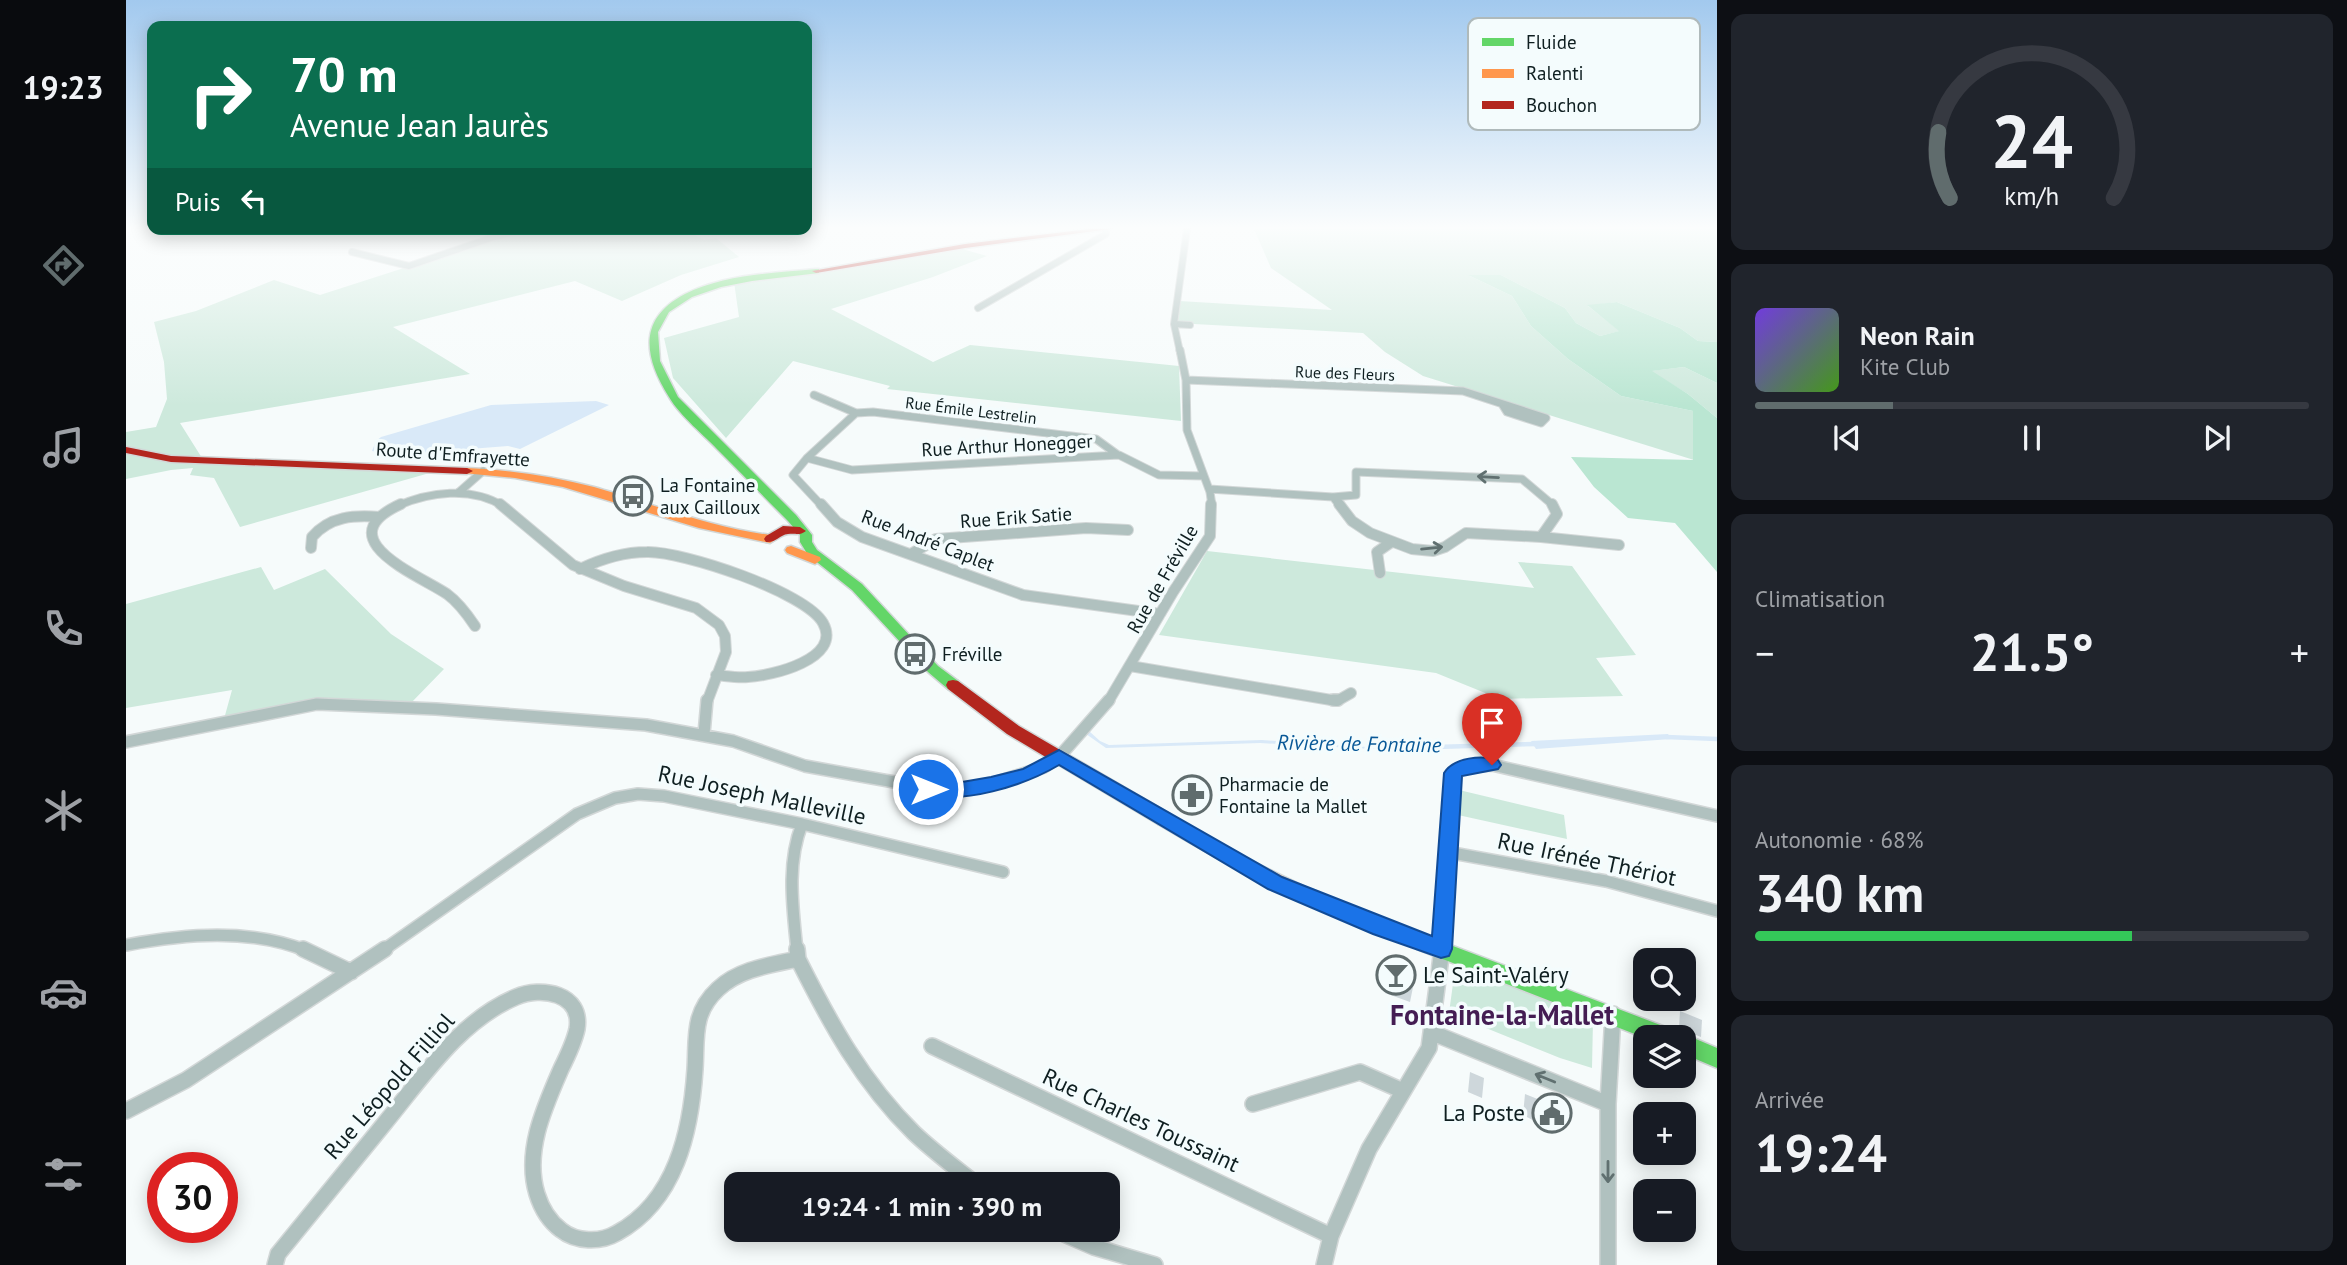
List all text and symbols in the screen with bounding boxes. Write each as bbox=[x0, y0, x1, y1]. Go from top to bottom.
legend bbox=[1468, 18, 1700, 130]
text: Fluide bbox=[1526, 30, 1577, 54]
text: 70 m bbox=[290, 42, 397, 106]
icon: right bbox=[175, 49, 266, 140]
text: Ralenti bbox=[1526, 61, 1584, 85]
text: 19:23 bbox=[22, 66, 104, 108]
text: Bouchon bbox=[1526, 93, 1597, 117]
text: 24 bbox=[1991, 94, 2073, 188]
text: Avenue Jean Jaurès bbox=[290, 104, 549, 146]
text: km/h bbox=[2005, 180, 2059, 212]
icon: left bbox=[235, 182, 273, 220]
text: Puis bbox=[175, 185, 221, 218]
icon: directions bbox=[39, 241, 88, 290]
text: Neon Rain bbox=[1860, 319, 1975, 352]
text: Kite Club bbox=[1860, 352, 1950, 381]
street label: Rue des Fleurs bbox=[1295, 361, 1396, 385]
street label: Rue Émile Lestrelin bbox=[904, 392, 1038, 428]
icon: previous bbox=[1828, 419, 1866, 457]
icon: pause bbox=[2013, 419, 2051, 457]
icon: next bbox=[2198, 419, 2236, 457]
icon: music bbox=[39, 423, 88, 472]
street label: Rue Arthur Honegger bbox=[921, 428, 1094, 461]
street label: Route d'Emfrayette bbox=[375, 437, 531, 471]
one-way arrow bbox=[1477, 470, 1500, 483]
place label: La Fontaine aux Cailloux bbox=[660, 473, 761, 519]
bus stop icon: La Fontaine aux Cailloux bbox=[612, 475, 654, 517]
street label: Rue Erik Satie bbox=[959, 501, 1073, 533]
street label: Rue André Caplet bbox=[858, 504, 998, 577]
street label: Rue de Fréville bbox=[1121, 520, 1203, 638]
one-way arrow bbox=[1420, 541, 1443, 554]
text: Climatisation bbox=[1755, 584, 1885, 613]
icon: phone bbox=[39, 604, 88, 653]
text: 21.5° bbox=[1970, 618, 2094, 685]
text: − bbox=[1755, 628, 1774, 677]
text: + bbox=[2290, 628, 2309, 677]
bus stop icon: Fréville bbox=[894, 633, 936, 675]
place label: Fréville bbox=[942, 642, 1003, 666]
pin bbox=[1462, 693, 1522, 765]
icon: arrive bbox=[1473, 704, 1511, 742]
water label: Rivière de Fontaine bbox=[1277, 729, 1442, 758]
position arrow bbox=[891, 752, 965, 826]
street label: Rue Joseph Malleville bbox=[655, 758, 869, 831]
place label: Pharmacie de Fontaine la Mallet bbox=[1219, 772, 1368, 818]
pharmacy icon: Pharmacie de Fontaine la Mallet bbox=[1171, 774, 1213, 816]
icon: climate bbox=[39, 786, 88, 835]
street label: Rue Irénée Thériot bbox=[1495, 825, 1679, 892]
text: Autonomie · 68% bbox=[1755, 825, 1923, 854]
text: 340 km bbox=[1755, 859, 1924, 926]
map controls bbox=[1633, 948, 1696, 1242]
button: search bbox=[1633, 948, 1696, 1011]
bar icon: Le Saint-Valéry bbox=[1375, 954, 1417, 996]
place label: Le Saint-Valéry bbox=[1423, 960, 1569, 989]
icon: car bbox=[39, 968, 88, 1017]
district label: Fontaine-la-Mallet bbox=[1390, 996, 1614, 1033]
street label: Rue Léopold Filliol bbox=[317, 1006, 460, 1165]
button: layers bbox=[1633, 1025, 1696, 1088]
street label: Rue Charles Toussaint bbox=[1038, 1061, 1244, 1178]
one-way arrow bbox=[1535, 1071, 1556, 1084]
text: Arrivée bbox=[1755, 1085, 1824, 1114]
public building icon: La Poste bbox=[1531, 1092, 1573, 1134]
place label: La Poste bbox=[1443, 1098, 1525, 1127]
button: + bbox=[1633, 1102, 1696, 1165]
text: 19:24 bbox=[1755, 1119, 1887, 1186]
icon: filters bbox=[39, 1150, 88, 1199]
speed limit sign: 30 bbox=[147, 1152, 238, 1243]
one-way arrow bbox=[1601, 1160, 1615, 1183]
button: − bbox=[1633, 1179, 1696, 1242]
text: 19:24 · 1 min · 390 m bbox=[802, 1190, 1042, 1223]

